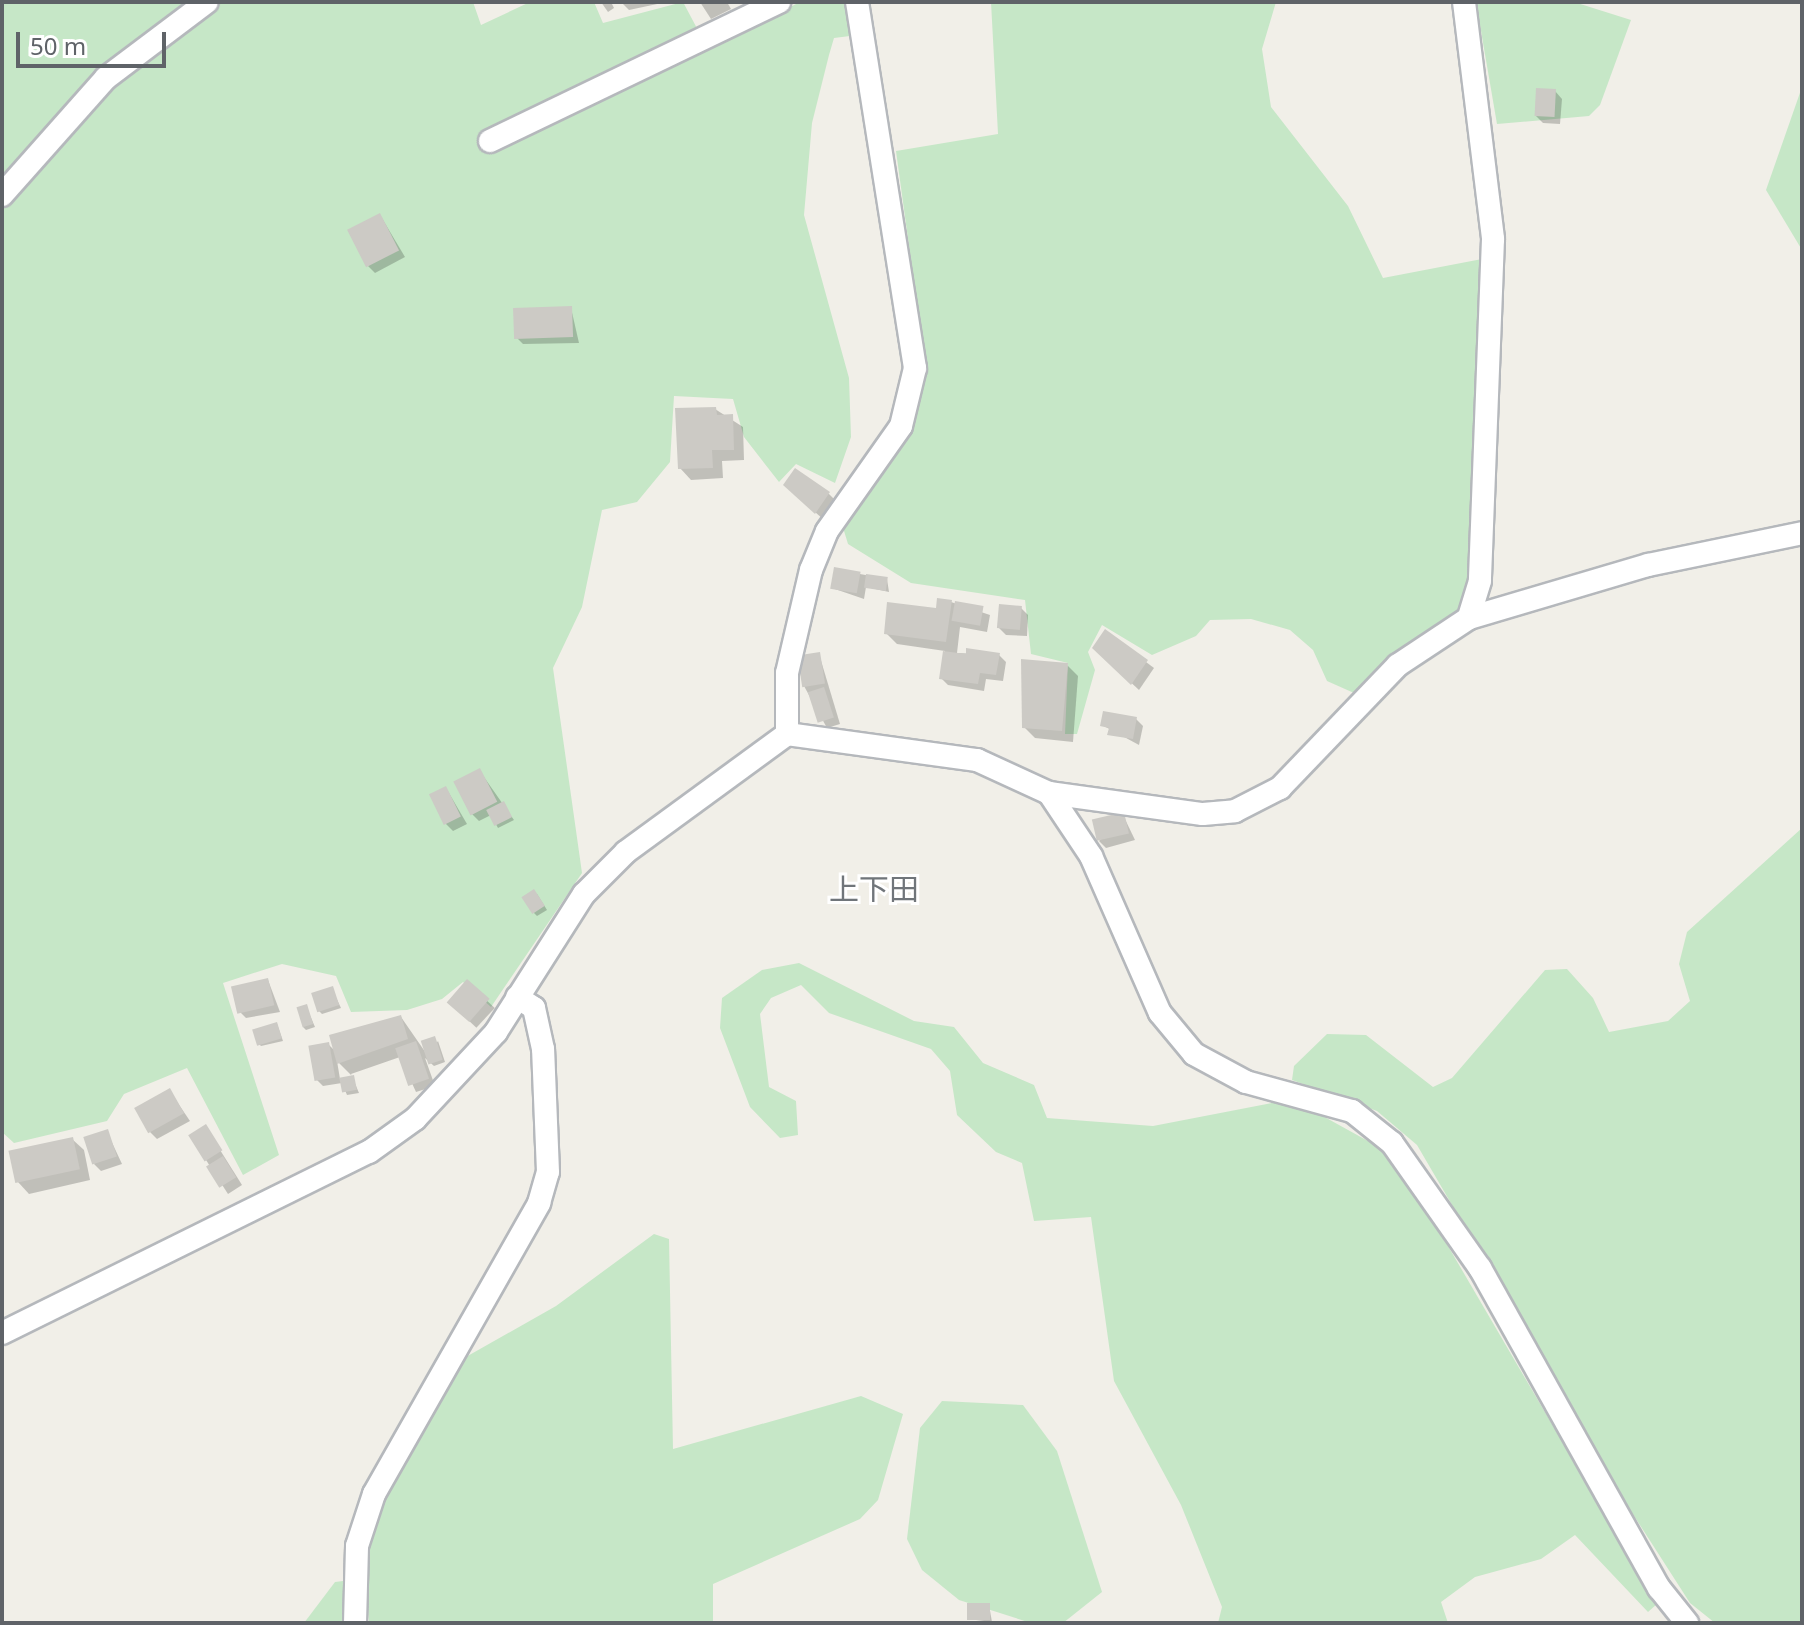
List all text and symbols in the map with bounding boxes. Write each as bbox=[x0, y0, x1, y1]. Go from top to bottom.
scale bar bbox=[20, 16, 170, 66]
text: 50 m bbox=[30, 29, 86, 62]
district label: 上下田 bbox=[829, 871, 919, 907]

